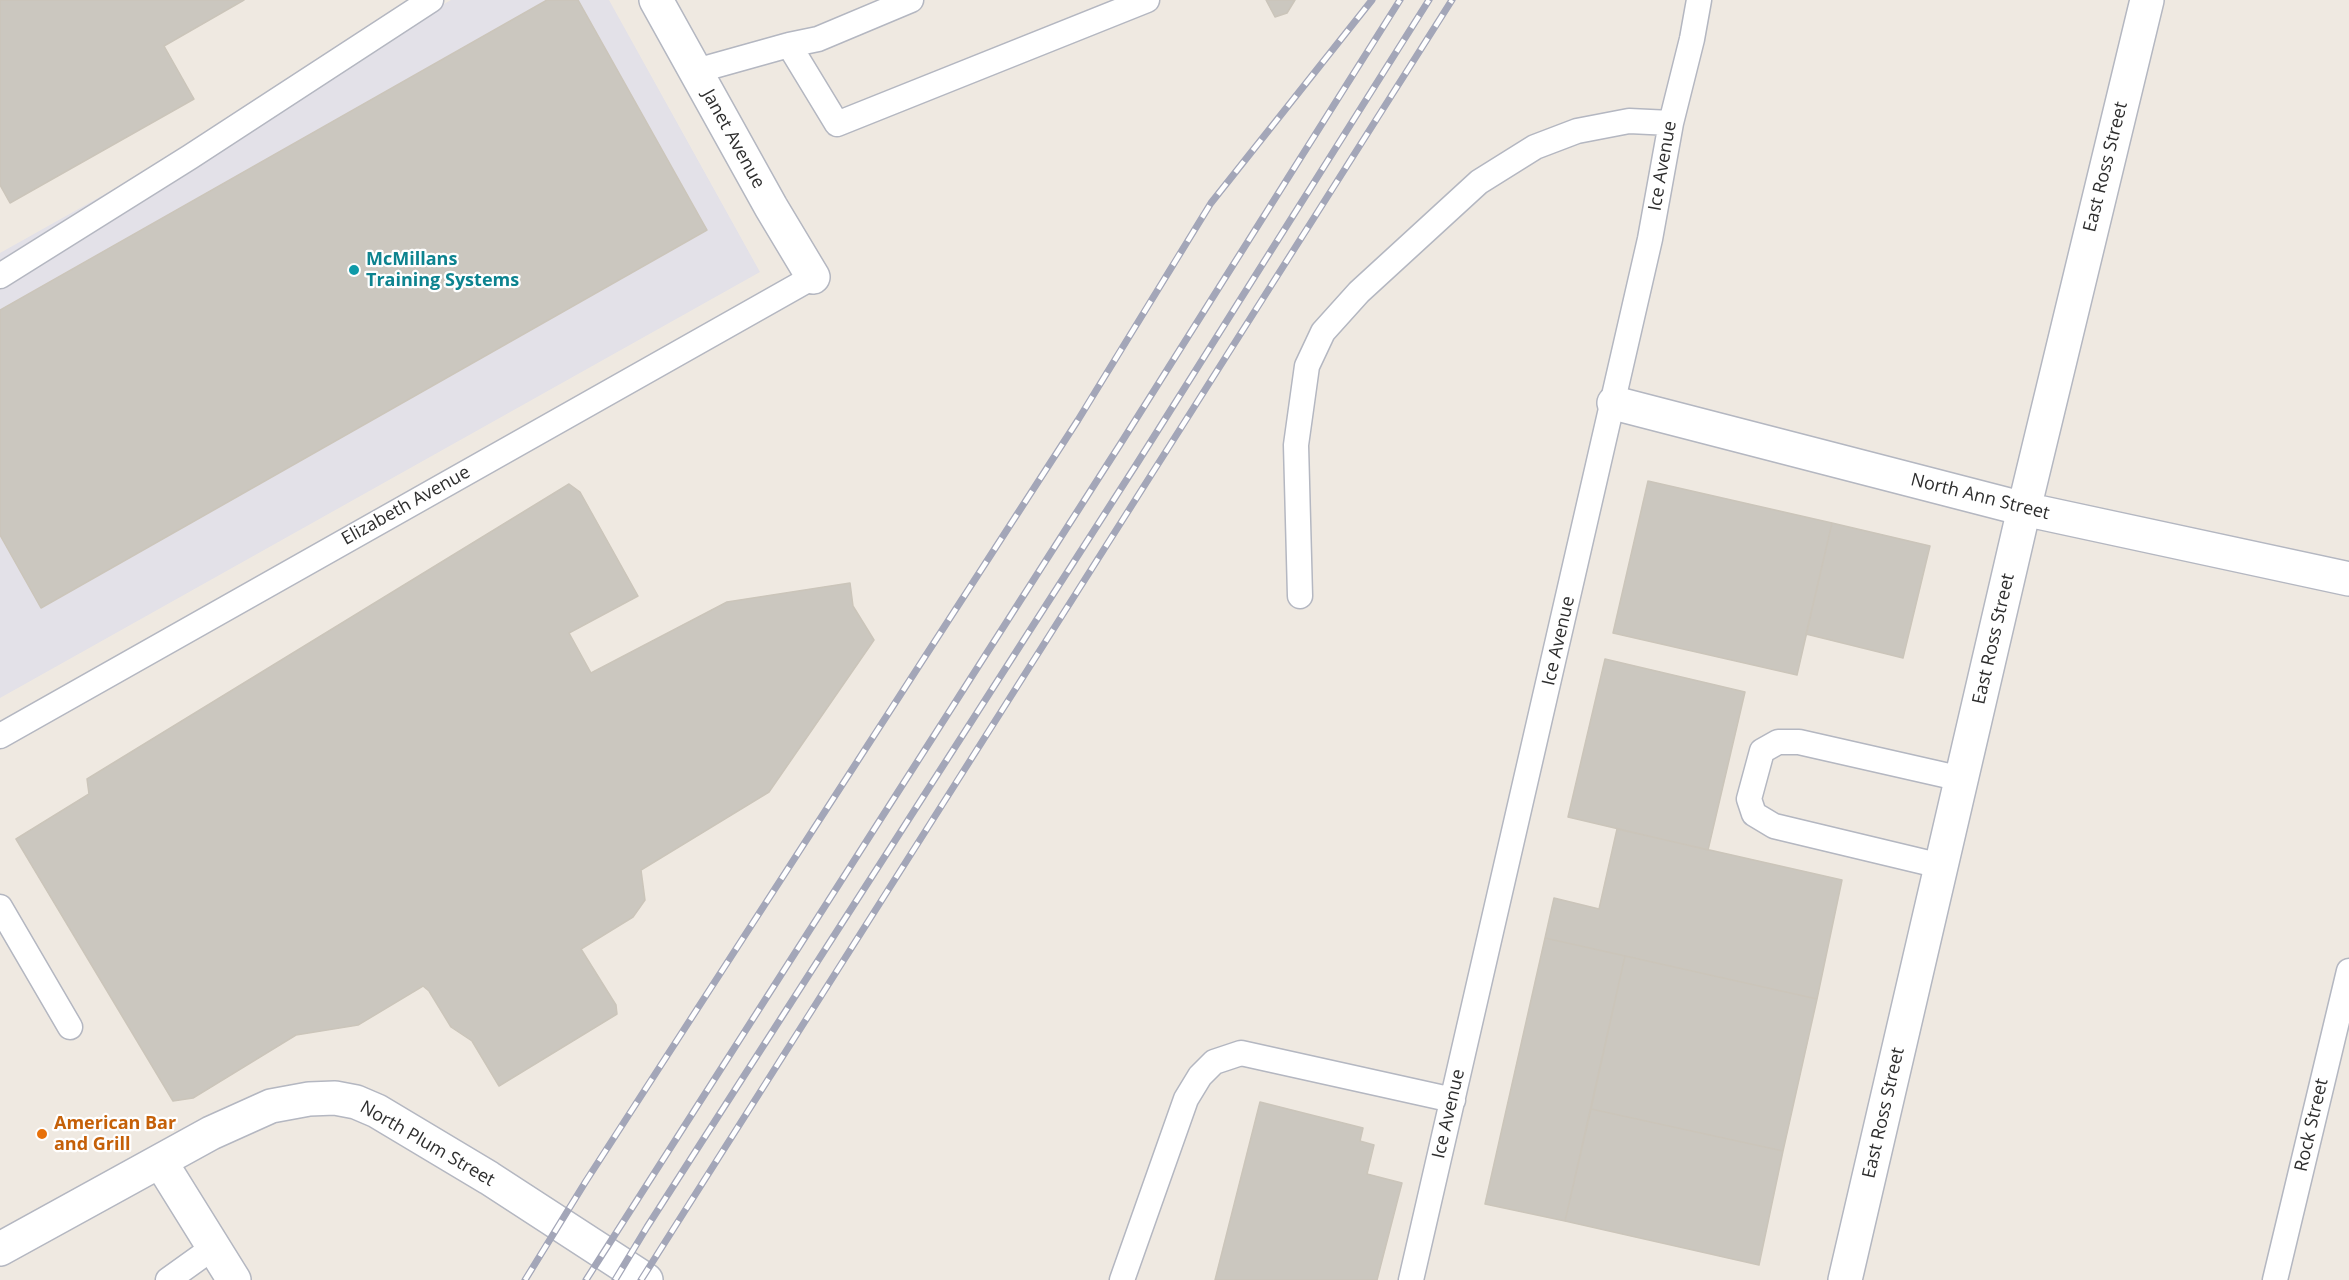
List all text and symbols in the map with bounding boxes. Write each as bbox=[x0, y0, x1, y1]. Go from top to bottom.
street label: Janet Avenue bbox=[697, 86, 769, 192]
street label: East Ross Street bbox=[2079, 100, 2133, 234]
street label: Ice Avenue bbox=[1644, 119, 1682, 213]
place label: McMillans Training Systems bbox=[366, 249, 519, 292]
marker: McMillans Training Systems bbox=[347, 263, 361, 277]
street label: Elizabeth Avenue bbox=[338, 462, 474, 550]
street label: North Ann Street bbox=[1908, 469, 2052, 525]
street label: East Ross Street bbox=[1968, 571, 2020, 707]
street label: Ice Avenue bbox=[1538, 594, 1580, 688]
street label: East Ross Street bbox=[1858, 1045, 1910, 1181]
street label: Ice Avenue bbox=[1428, 1067, 1470, 1161]
street label: Rock Street bbox=[2291, 1076, 2333, 1174]
street label: North Plum Street bbox=[356, 1097, 498, 1191]
place label: American Bar and Grill bbox=[54, 1113, 176, 1156]
marker: American Bar and Grill bbox=[35, 1127, 49, 1141]

